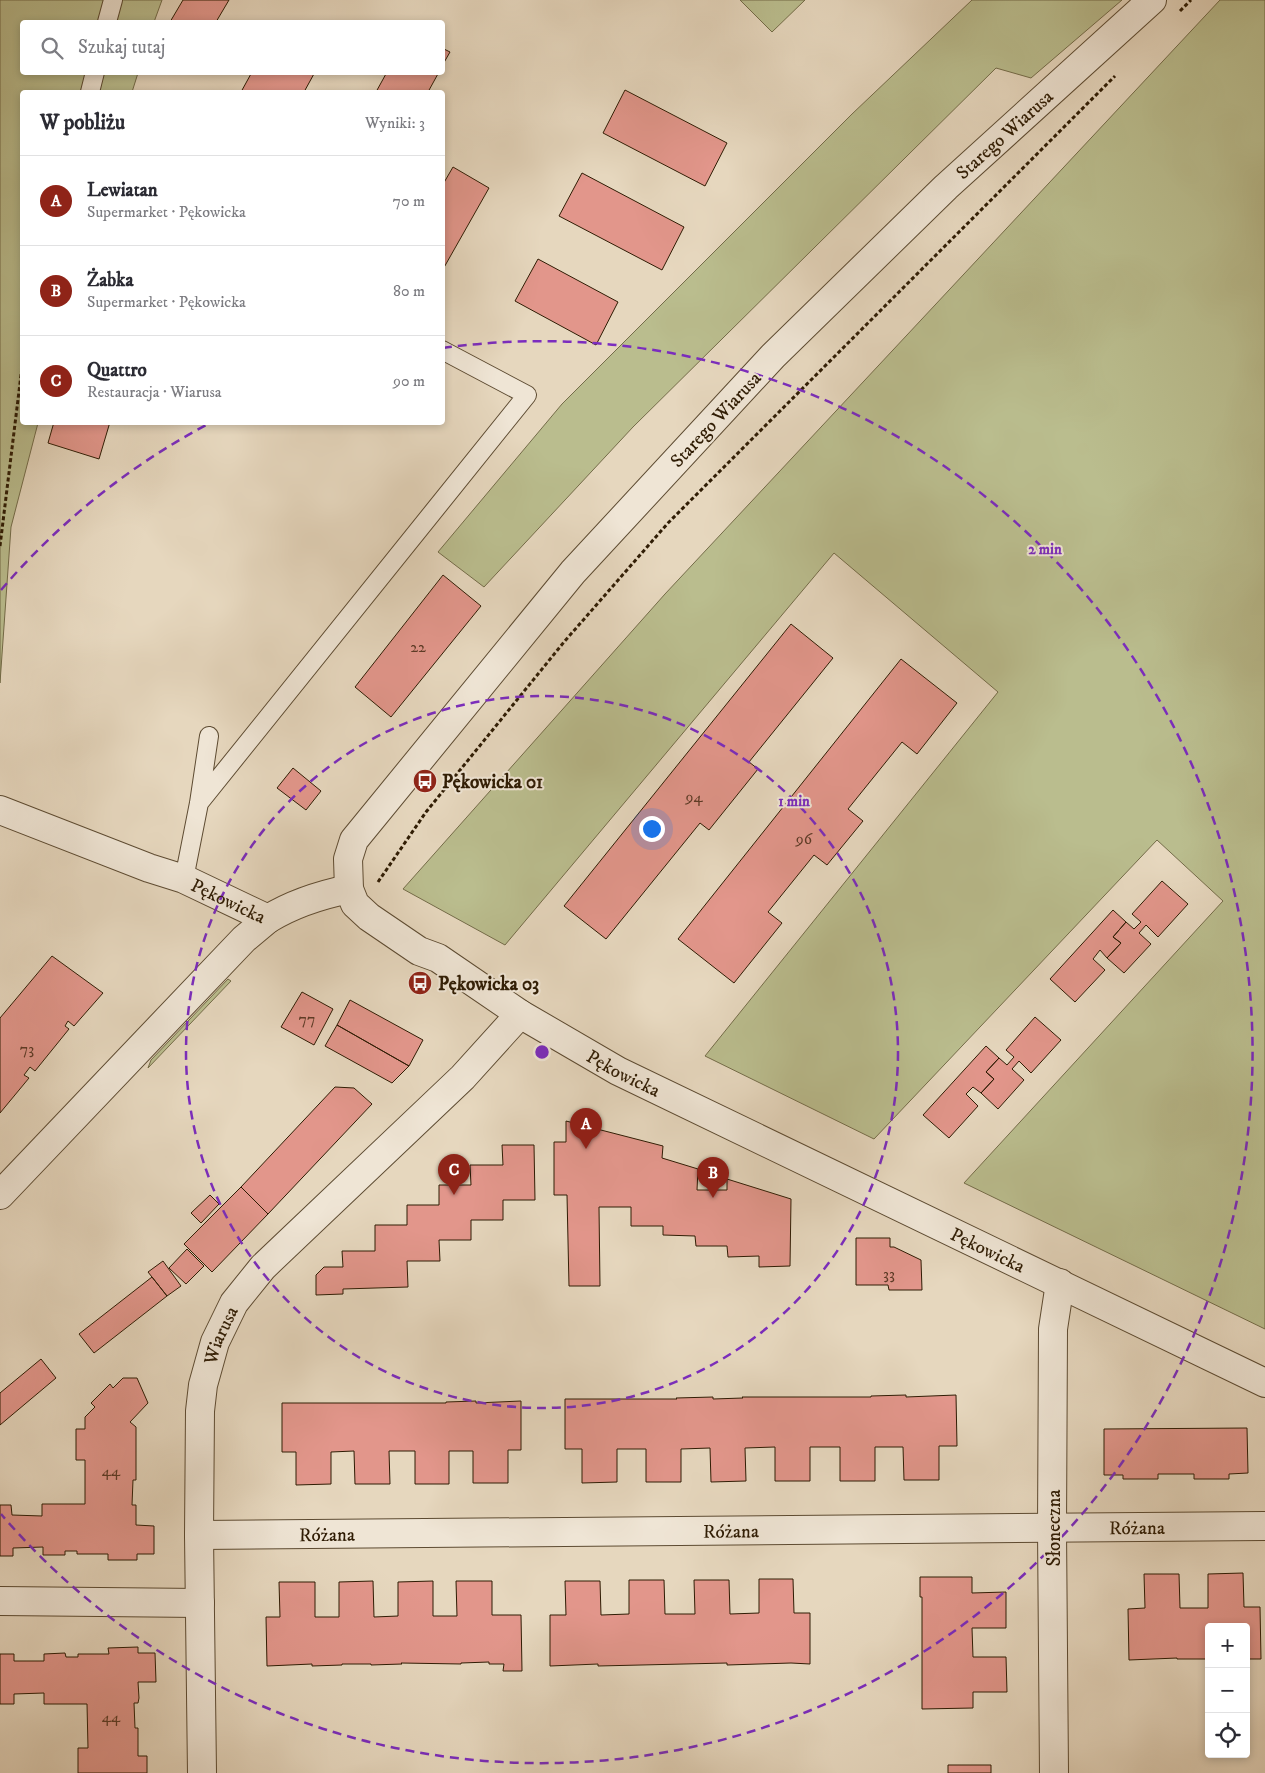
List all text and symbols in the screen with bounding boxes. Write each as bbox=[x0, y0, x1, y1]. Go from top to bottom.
search box bbox=[20, 20, 445, 75]
icon: search bbox=[38, 34, 66, 62]
text: Szukaj tutaj bbox=[78, 36, 165, 59]
street label: Starego Wiarusa bbox=[952, 86, 1058, 185]
text: W pobliżu bbox=[40, 110, 125, 136]
text: Wyniki: 3 bbox=[365, 113, 425, 133]
text: Lewiatan bbox=[87, 179, 158, 202]
text: A bbox=[51, 191, 61, 211]
text: 70 m bbox=[393, 191, 425, 211]
text: Supermarket · Pękowicka bbox=[87, 202, 246, 222]
text: Żabka bbox=[87, 269, 134, 292]
text: B bbox=[51, 281, 61, 301]
text: 80 m bbox=[393, 281, 425, 301]
text: Supermarket · Pękowicka bbox=[87, 292, 246, 312]
text: Quattro bbox=[87, 359, 147, 382]
street label: Starego Wiarusa bbox=[666, 367, 766, 473]
text: C bbox=[51, 371, 61, 391]
text: 90 m bbox=[393, 371, 425, 391]
text: Restauracja · Wiarusa bbox=[87, 382, 222, 402]
text: 2 min bbox=[1028, 540, 1062, 559]
house number: 22 bbox=[410, 637, 426, 657]
bus stop icon: Pękowicka 01 bbox=[412, 768, 438, 794]
place label: Pękowicka 01 bbox=[442, 771, 543, 794]
house number: 94 bbox=[684, 787, 703, 807]
text: 1 min bbox=[778, 792, 810, 811]
your location bbox=[639, 816, 665, 842]
house number: 96 bbox=[795, 829, 813, 849]
street label: Pękowicka bbox=[187, 874, 269, 929]
bus stop icon: Pękowicka 03 bbox=[407, 970, 433, 996]
place label: Pękowicka 03 bbox=[438, 973, 539, 996]
house number: 77 bbox=[299, 1009, 315, 1029]
house number: 73 bbox=[20, 1039, 34, 1059]
centre of rings bbox=[533, 1043, 551, 1061]
street label: Pękowicka bbox=[582, 1045, 664, 1103]
pin: A bbox=[570, 1108, 602, 1149]
pin: C bbox=[438, 1154, 470, 1195]
pin: B bbox=[697, 1157, 729, 1198]
street label: Pękowicka bbox=[946, 1223, 1028, 1279]
house number: 33 bbox=[883, 1264, 895, 1284]
street label: Wiarusa bbox=[199, 1303, 244, 1368]
house number: 44 bbox=[102, 1461, 121, 1481]
street label: Słoneczna bbox=[1043, 1490, 1066, 1567]
street label: Różana bbox=[1109, 1517, 1165, 1540]
street label: Różana bbox=[703, 1520, 759, 1544]
street label: Różana bbox=[299, 1524, 355, 1547]
map controls bbox=[1205, 1623, 1250, 1758]
button: + bbox=[1205, 1623, 1250, 1668]
button: − bbox=[1205, 1668, 1250, 1713]
house number: 44 bbox=[102, 1707, 121, 1727]
button: locate bbox=[1205, 1713, 1250, 1758]

